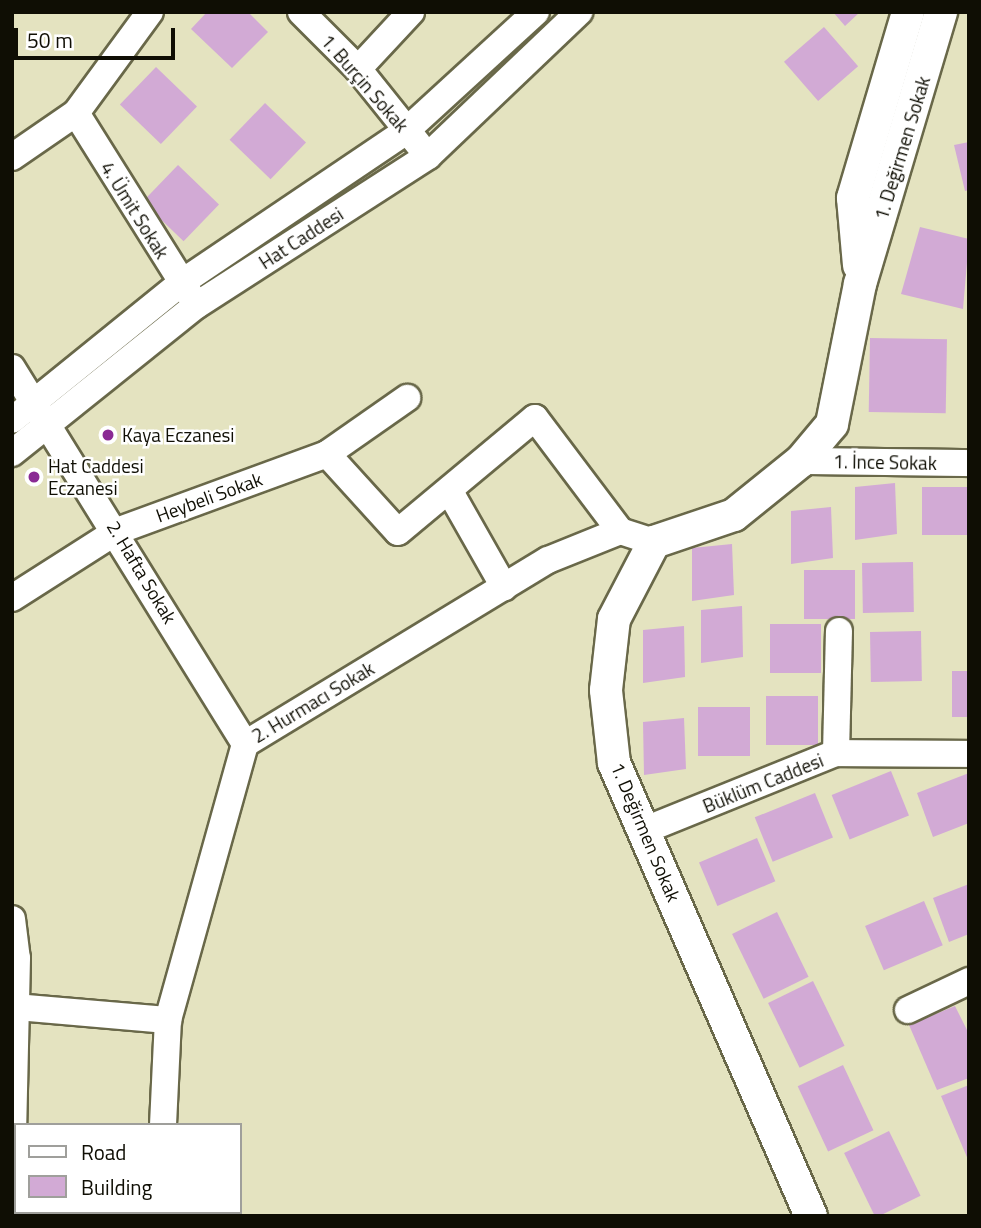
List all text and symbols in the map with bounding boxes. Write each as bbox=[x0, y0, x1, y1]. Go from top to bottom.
scale bar bbox=[18, 14, 178, 58]
text: 50 m bbox=[27, 24, 73, 56]
street label: 1. Burçin Sokak bbox=[316, 30, 414, 136]
street label: 1. Değirmen Sokak bbox=[869, 73, 935, 223]
street label: 4. Ümit Sokak bbox=[96, 157, 174, 263]
street label: Hat Caddesi bbox=[255, 202, 347, 274]
place label: Kaya Eczanesi bbox=[122, 424, 235, 446]
marker: Kaya Eczanesi bbox=[100, 427, 116, 443]
street label: 1. İnce Sokak bbox=[833, 450, 937, 474]
place label: Hat Caddesi Eczanesi bbox=[48, 455, 144, 499]
street label: Heybeli Sokak bbox=[153, 467, 265, 527]
marker: Hat Caddesi Eczanesi bbox=[26, 469, 42, 485]
street label: 2. Hafta Sokak bbox=[102, 516, 182, 628]
street label: 2. Hurmacı Sokak bbox=[248, 657, 378, 747]
street label: Büklüm Caddesi bbox=[699, 748, 827, 818]
street label: 1. Değirmen Sokak bbox=[606, 759, 686, 905]
legend bbox=[14, 1123, 242, 1214]
text: Road bbox=[81, 1136, 126, 1168]
text: Building bbox=[81, 1171, 152, 1203]

